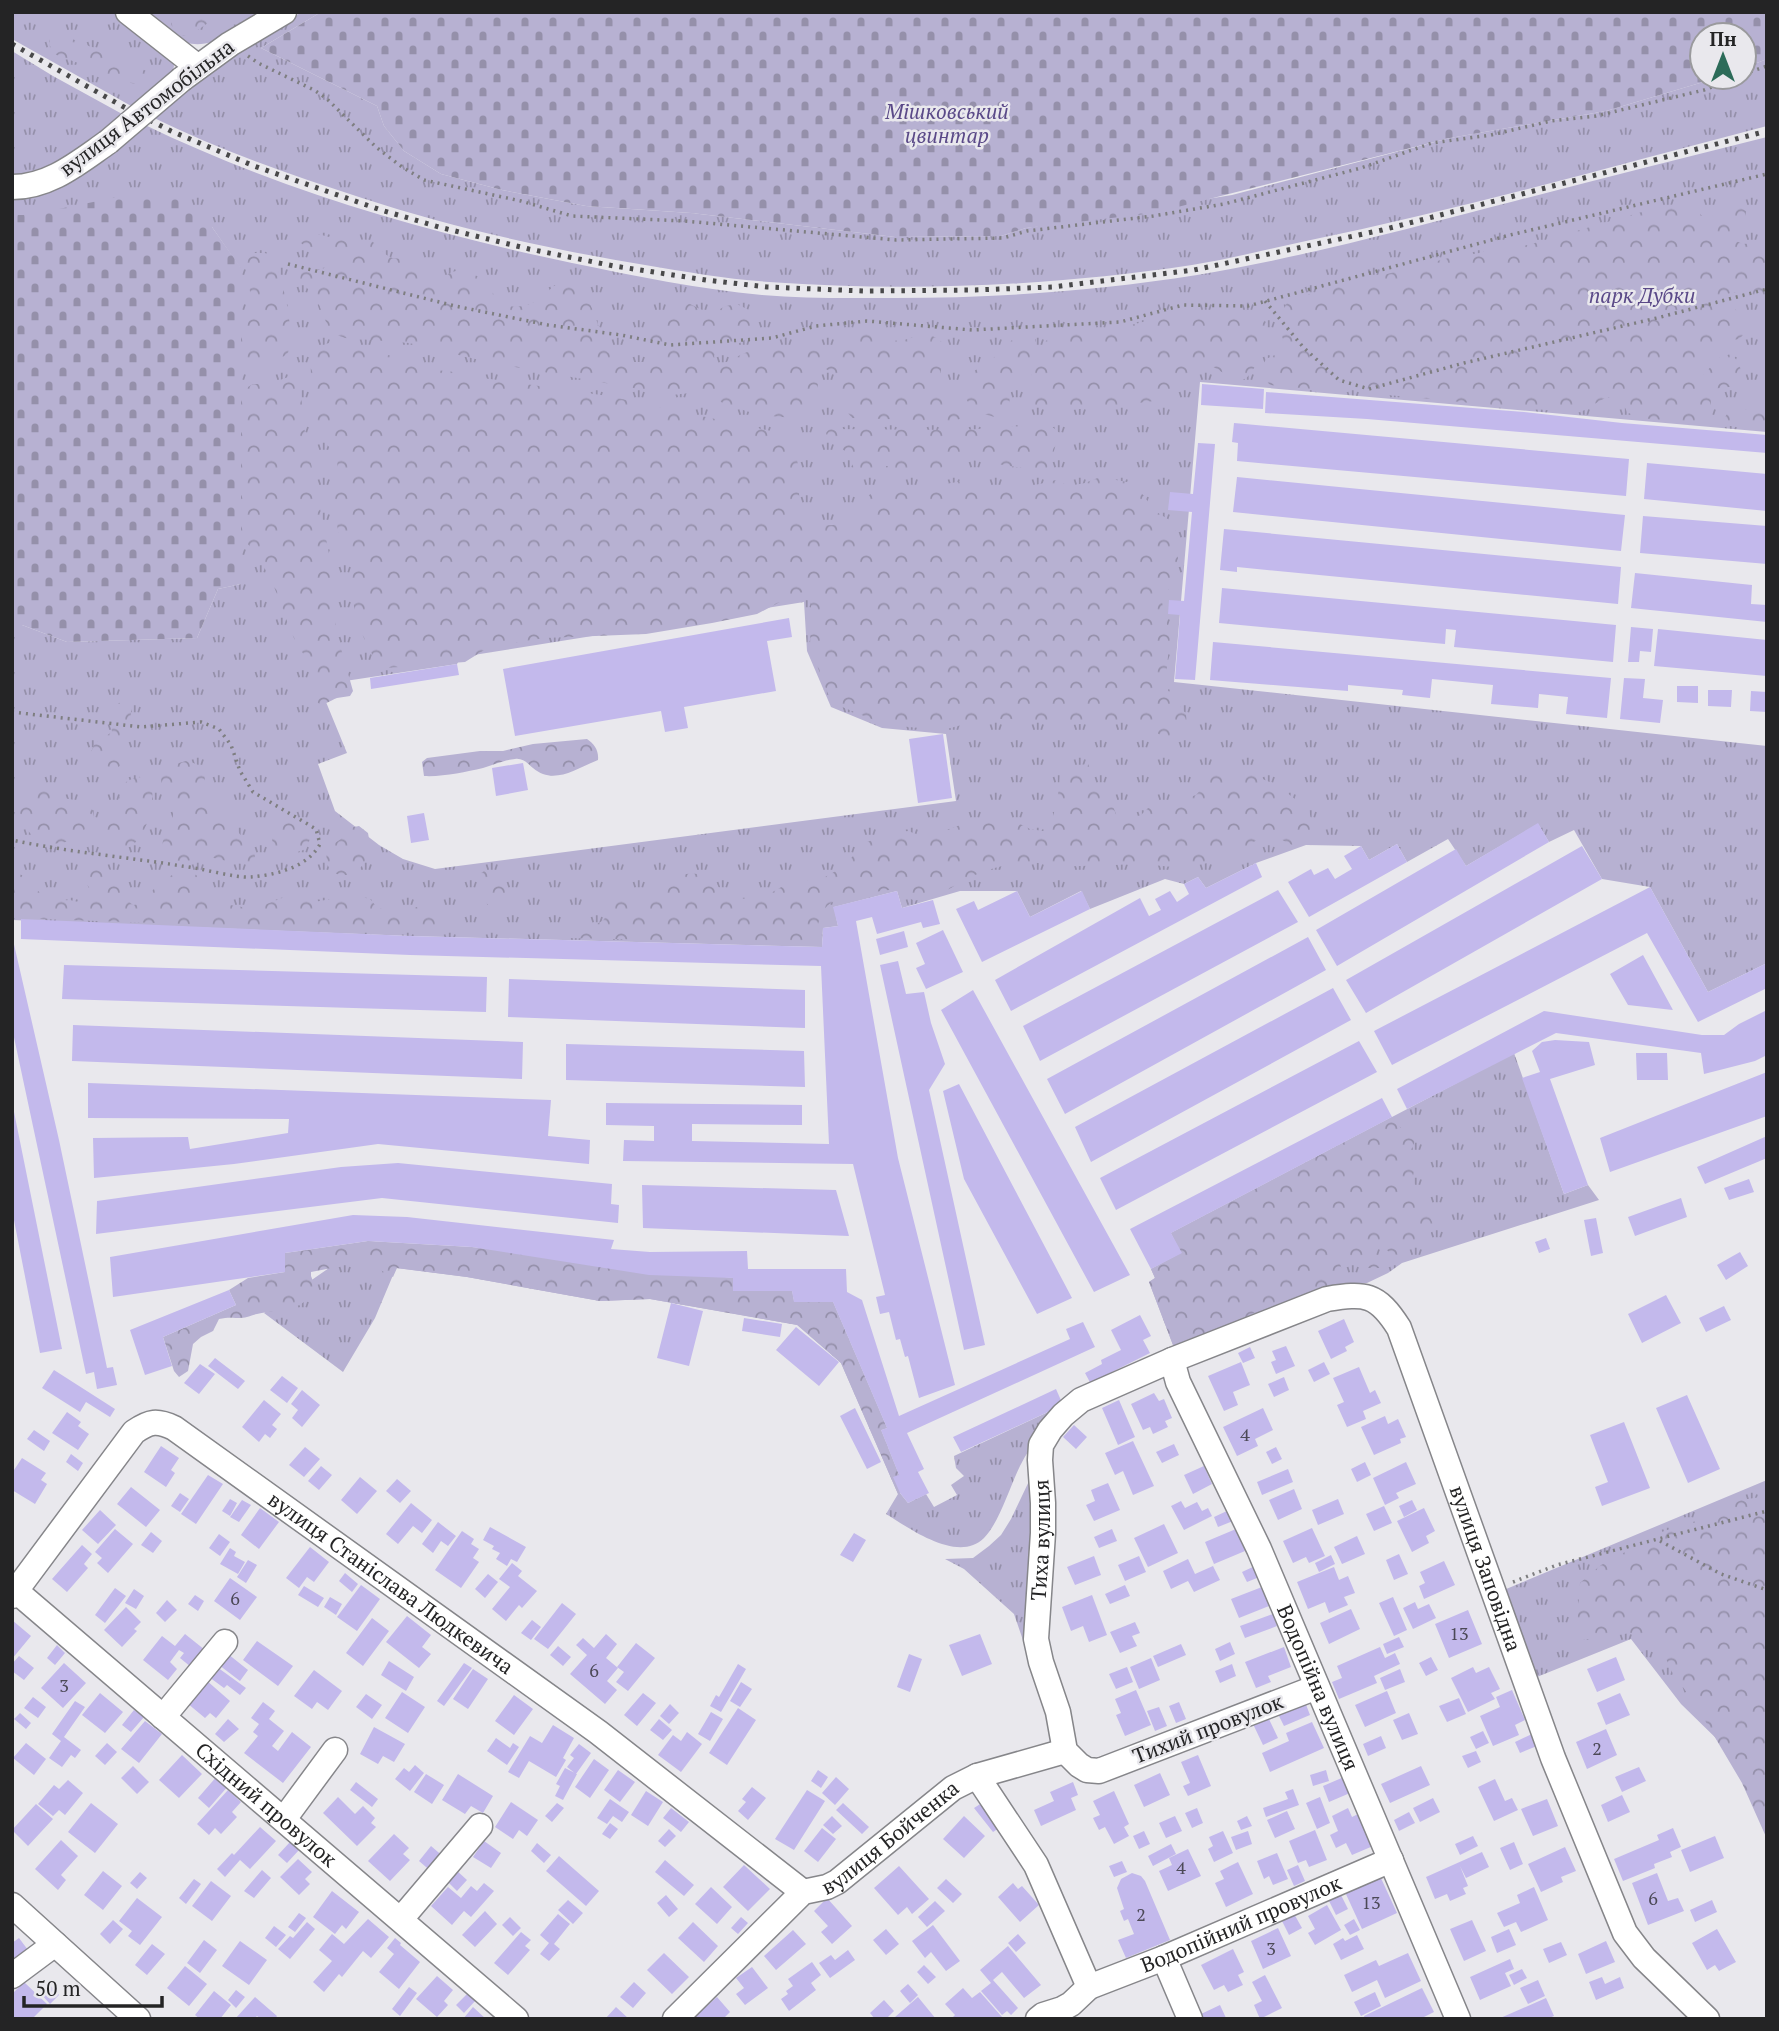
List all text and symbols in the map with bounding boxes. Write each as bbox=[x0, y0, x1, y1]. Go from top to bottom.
north arrow bbox=[1688, 21, 1758, 91]
text: Пн bbox=[1709, 26, 1737, 51]
street label: вулиця Автомобільна bbox=[53, 32, 240, 182]
park label: Мішковський цвинтар bbox=[884, 97, 1009, 149]
park label: парк Дубки bbox=[1589, 281, 1695, 309]
house number: 4 bbox=[1240, 1422, 1250, 1446]
street label: Тиха вулиця bbox=[1024, 1479, 1056, 1602]
street label: вулиця Заповідна bbox=[1444, 1481, 1529, 1655]
street label: вулиця Станіслава Людкевича bbox=[263, 1485, 520, 1680]
house number: 6 bbox=[230, 1586, 240, 1610]
street label: Водопійна вулиця bbox=[1271, 1600, 1366, 1775]
house number: 13 bbox=[1449, 1621, 1469, 1645]
house number: 6 bbox=[589, 1658, 599, 1682]
house number: 3 bbox=[59, 1673, 69, 1697]
street label: Тихий провулок bbox=[1128, 1686, 1287, 1770]
street label: Східний провулок bbox=[190, 1736, 344, 1873]
house number: 2 bbox=[1592, 1736, 1602, 1760]
street label: вулиця Бойченка bbox=[816, 1774, 965, 1901]
house number: 4 bbox=[1176, 1855, 1186, 1879]
street label: Водопійний провулок bbox=[1137, 1868, 1346, 1979]
house number: 6 bbox=[1648, 1886, 1658, 1910]
house number: 13 bbox=[1361, 1890, 1381, 1914]
house number: 2 bbox=[1136, 1902, 1146, 1926]
house number: 3 bbox=[1266, 1936, 1276, 1960]
scale bar bbox=[24, 1965, 163, 2009]
text: 50 m bbox=[35, 1974, 81, 2002]

